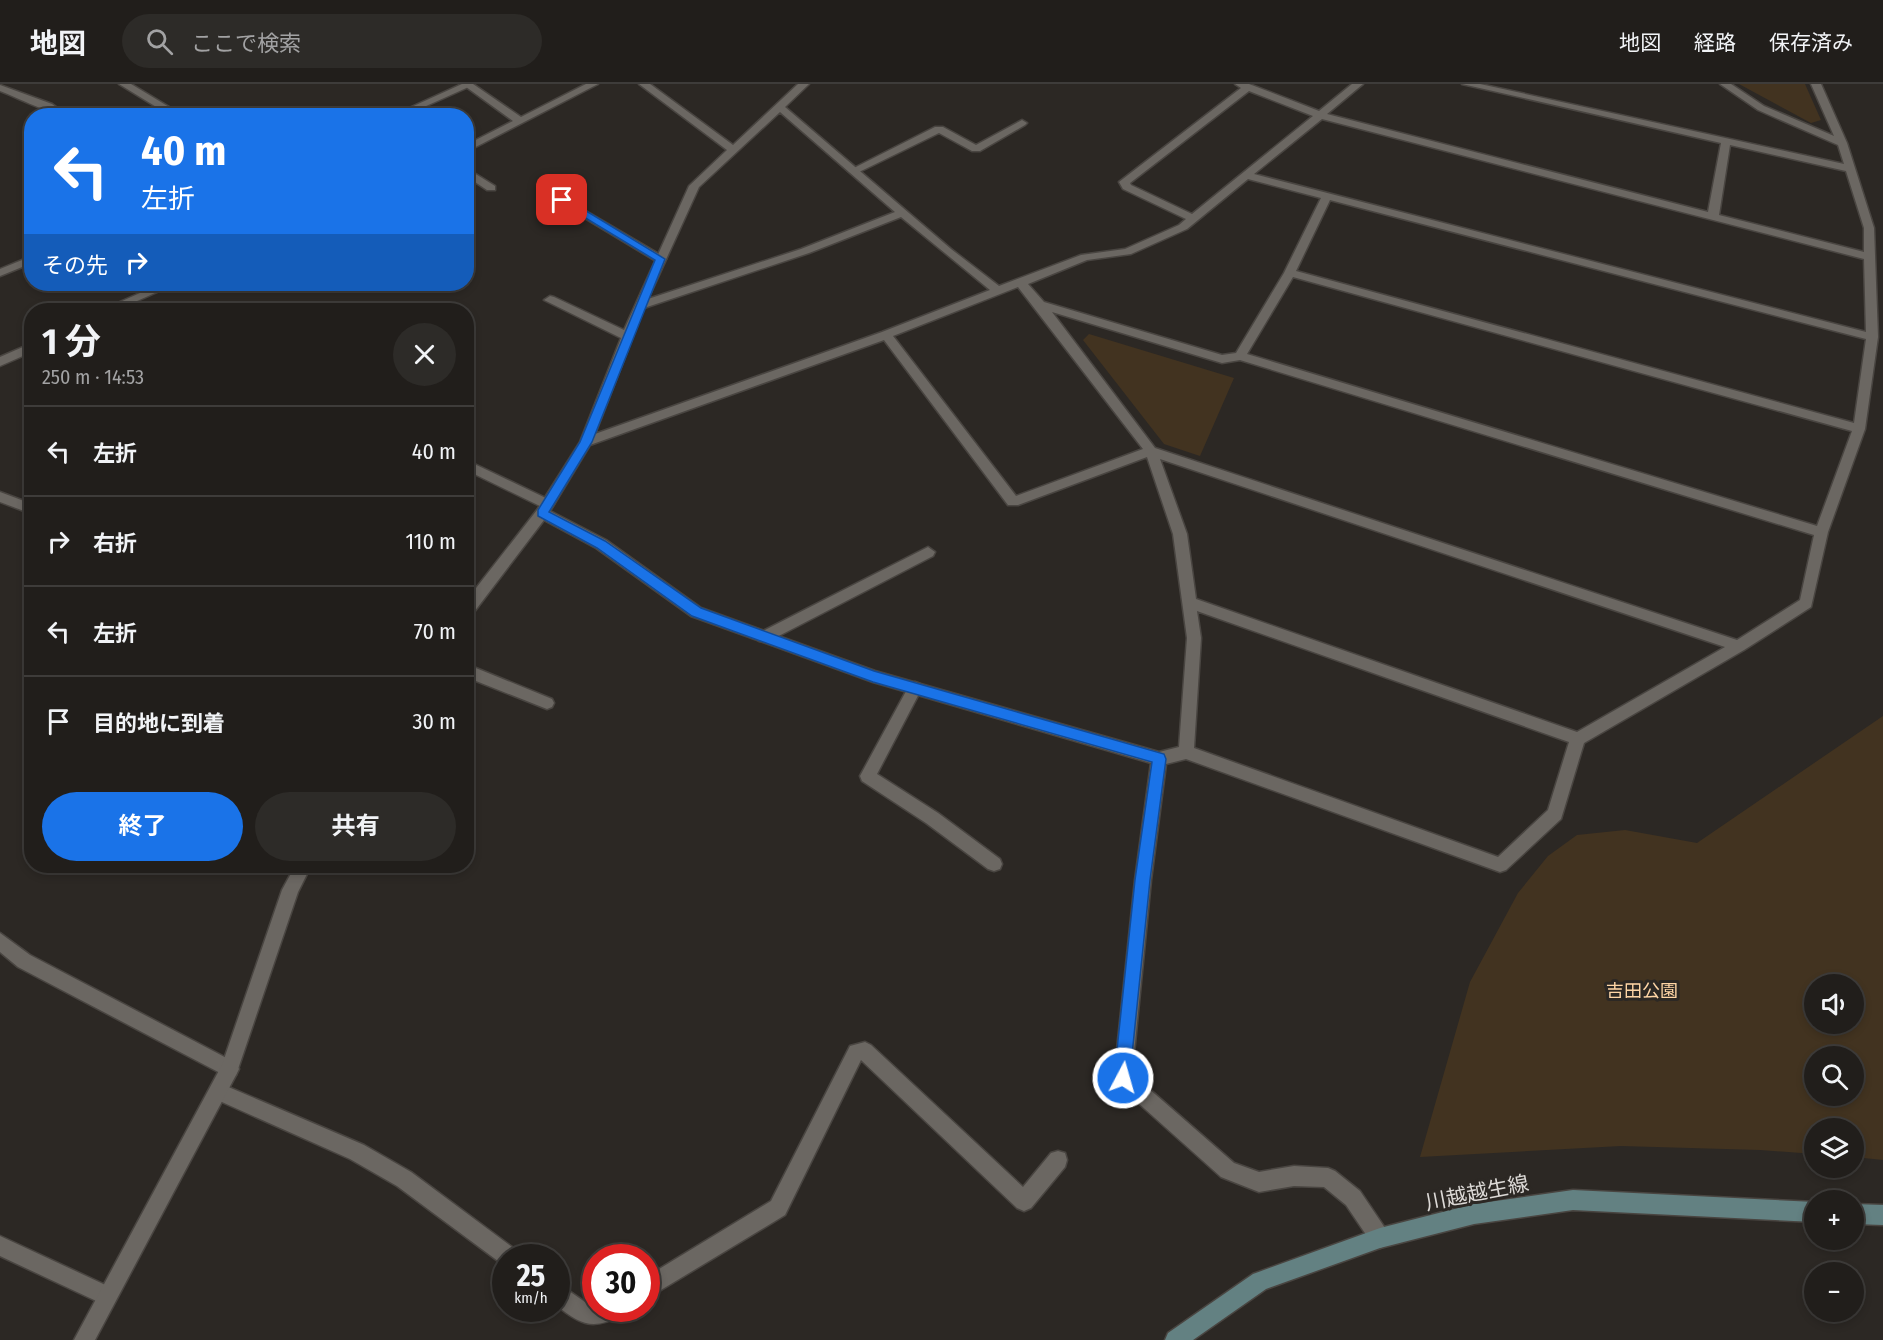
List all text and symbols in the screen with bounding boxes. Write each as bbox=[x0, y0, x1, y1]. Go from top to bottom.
search box bbox=[122, 14, 542, 68]
icon: search bbox=[143, 25, 176, 58]
text: 地図 bbox=[30, 27, 86, 60]
text: ここで検索 bbox=[191, 30, 301, 57]
text: 地図 bbox=[1619, 30, 1661, 56]
text: 経路 bbox=[1694, 30, 1736, 56]
text: 保存済み bbox=[1769, 30, 1853, 56]
text: 40 m bbox=[141, 126, 226, 176]
icon: left bbox=[42, 132, 120, 210]
pin bbox=[536, 174, 587, 225]
text: 左折 bbox=[141, 183, 195, 215]
icon: arrive bbox=[545, 183, 578, 216]
icon: right bbox=[120, 246, 153, 279]
text: その先 bbox=[42, 252, 108, 279]
text: 1 分 bbox=[42, 320, 101, 364]
button: close bbox=[393, 323, 456, 386]
text: 250 m · 14:53 bbox=[42, 365, 144, 389]
icon: left bbox=[42, 435, 75, 468]
text: 40 m bbox=[412, 438, 456, 465]
text: 左折 bbox=[93, 440, 137, 467]
icon: right bbox=[42, 525, 75, 558]
text: 110 m bbox=[406, 528, 456, 555]
text: 右折 bbox=[93, 530, 137, 557]
icon: left bbox=[42, 615, 75, 648]
text: 70 m bbox=[414, 618, 456, 645]
text: 左折 bbox=[93, 620, 137, 647]
icon: arrive bbox=[42, 705, 75, 738]
text: 30 m bbox=[413, 708, 456, 735]
text: 目的地に到着 bbox=[93, 710, 225, 737]
button: 終了 bbox=[42, 792, 243, 861]
button: 共有 bbox=[255, 792, 456, 861]
map controls bbox=[1804, 974, 1864, 1322]
button: sound bbox=[1804, 974, 1864, 1034]
park label: 吉田公園 bbox=[1606, 980, 1678, 1002]
position arrow bbox=[1091, 1046, 1155, 1110]
button: search bbox=[1804, 1046, 1864, 1106]
button: layers bbox=[1804, 1118, 1864, 1178]
street label: 川越越生線 bbox=[1423, 1170, 1531, 1216]
button: + bbox=[1804, 1190, 1864, 1250]
speed limit sign: 30 bbox=[582, 1244, 660, 1322]
text: 25 bbox=[517, 1258, 545, 1294]
button: − bbox=[1804, 1262, 1864, 1322]
text: km/h bbox=[514, 1289, 548, 1307]

